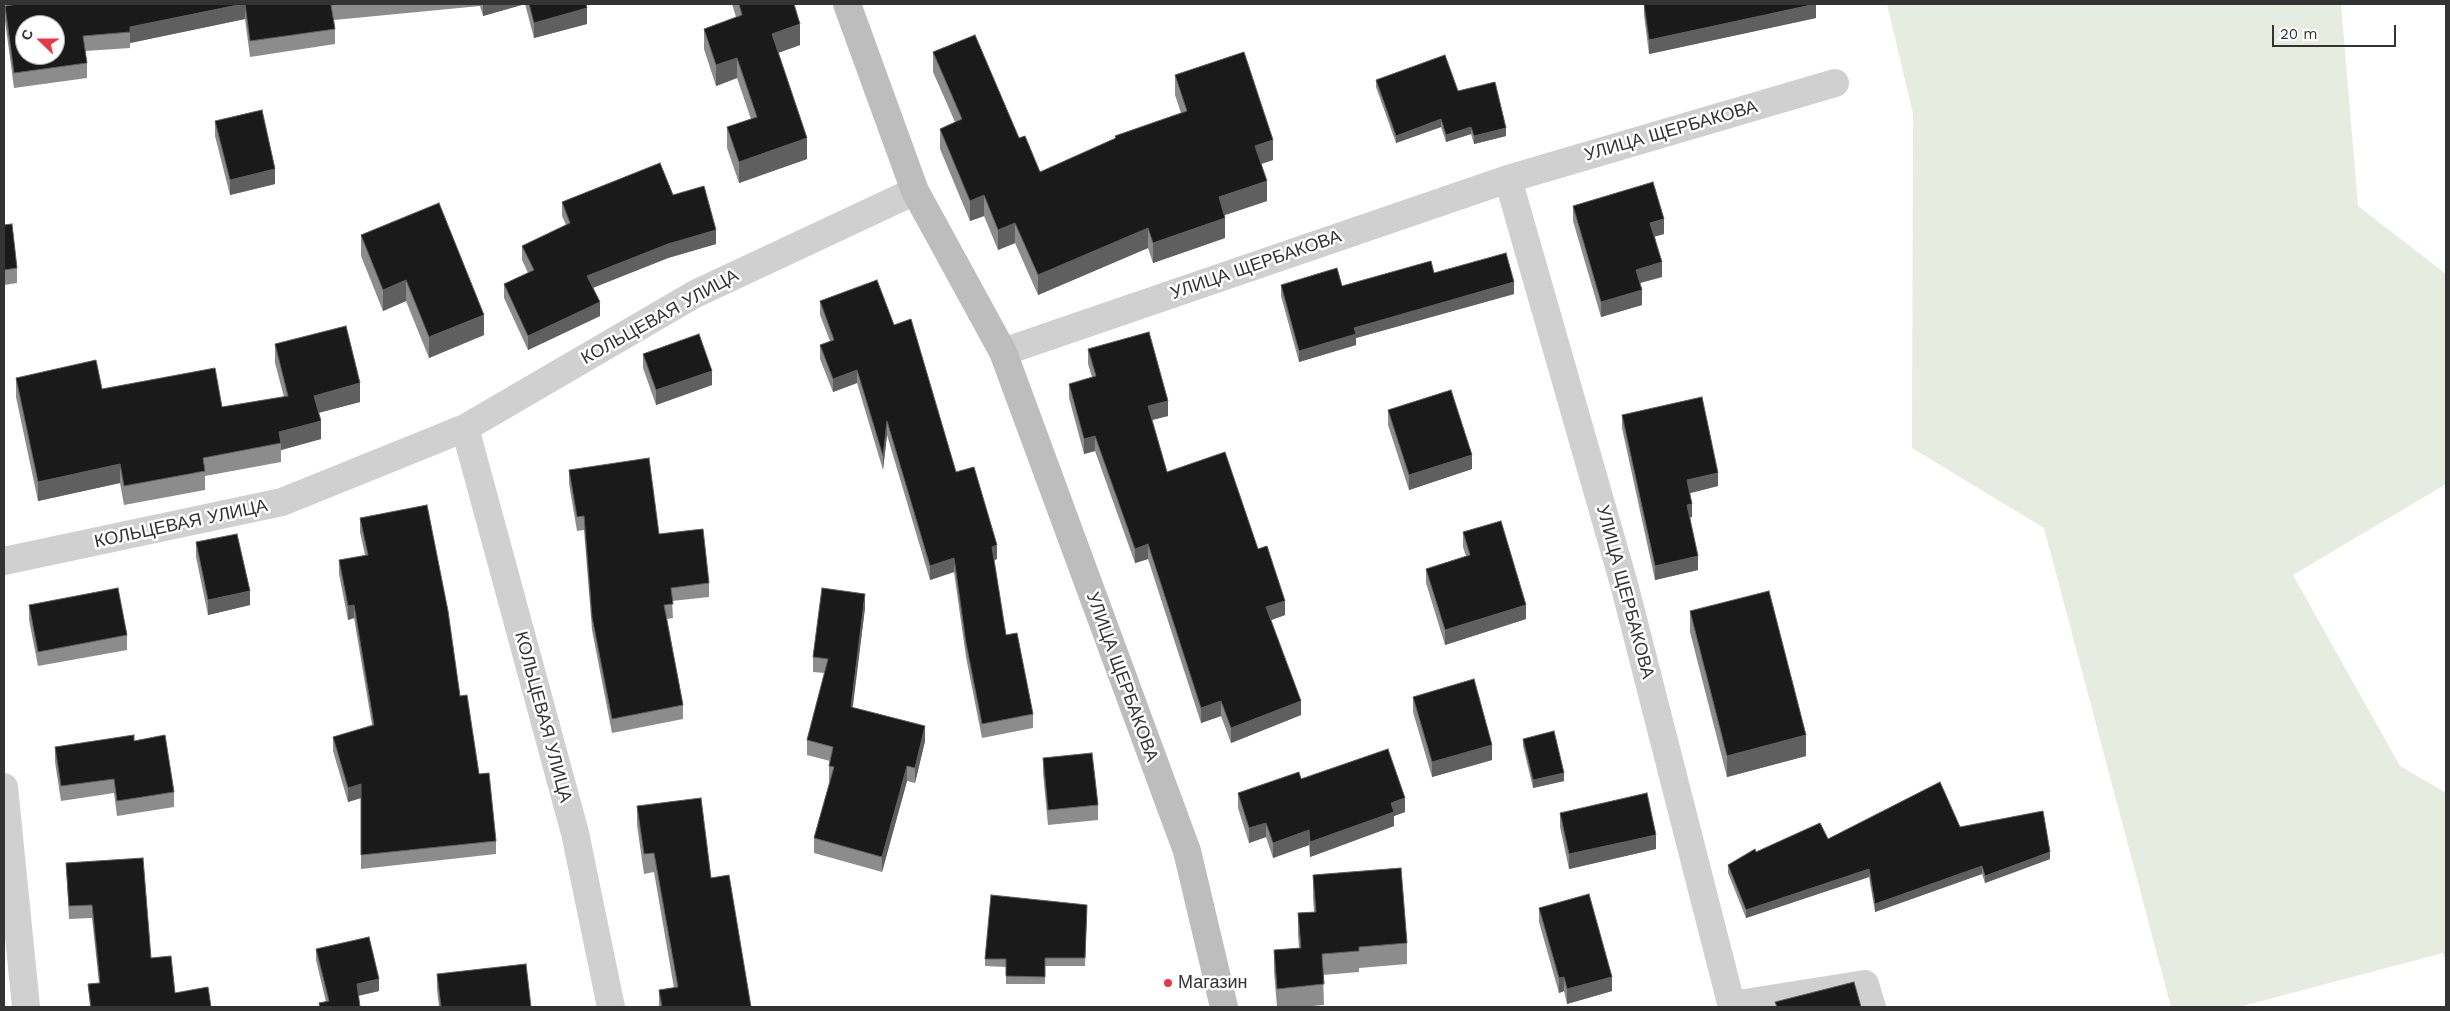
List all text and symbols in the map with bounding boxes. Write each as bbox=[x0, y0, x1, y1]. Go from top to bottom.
north arrow bbox=[15, 15, 65, 65]
scale bar bbox=[2275, 15, 2399, 47]
text: 20 m bbox=[2280, 25, 2318, 43]
text: С bbox=[18, 27, 36, 42]
street label: УЛИЦА ЩЕРБАКОВА bbox=[1582, 96, 1760, 166]
street label: УЛИЦА ЩЕРБАКОВА bbox=[1168, 226, 1344, 304]
street label: КОЛЬЦЕВАЯ УЛИЦА bbox=[578, 265, 742, 369]
street label: КОЛЬЦЕВАЯ УЛИЦА bbox=[92, 495, 270, 553]
street label: УЛИЦА ЩЕРБАКОВА bbox=[1591, 503, 1659, 681]
street label: УЛИЦА ЩЕРБАКОВА bbox=[1081, 589, 1163, 765]
street label: КОЛЬЦЕВАЯ УЛИЦА bbox=[510, 629, 576, 805]
place label: Магазин bbox=[1178, 972, 1247, 994]
marker: Магазин bbox=[1162, 977, 1174, 989]

